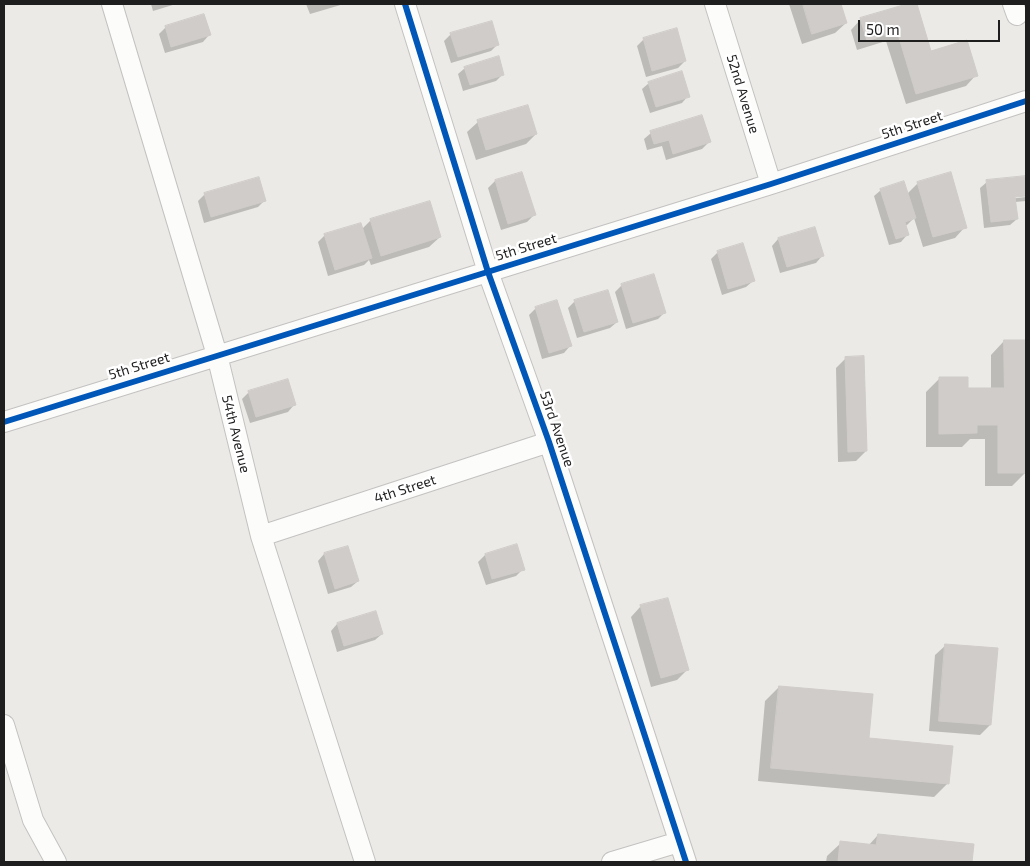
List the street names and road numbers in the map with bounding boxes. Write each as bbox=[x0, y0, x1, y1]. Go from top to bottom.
street label: 52nd Avenue bbox=[723, 53, 763, 135]
street label: 5th Street bbox=[879, 107, 945, 143]
street label: 5th Street bbox=[493, 230, 559, 264]
street label: 5th Street bbox=[106, 349, 172, 383]
street label: 53rd Avenue bbox=[536, 389, 578, 469]
street label: 54th Avenue bbox=[218, 393, 254, 475]
street label: 4th Street bbox=[372, 471, 438, 507]

